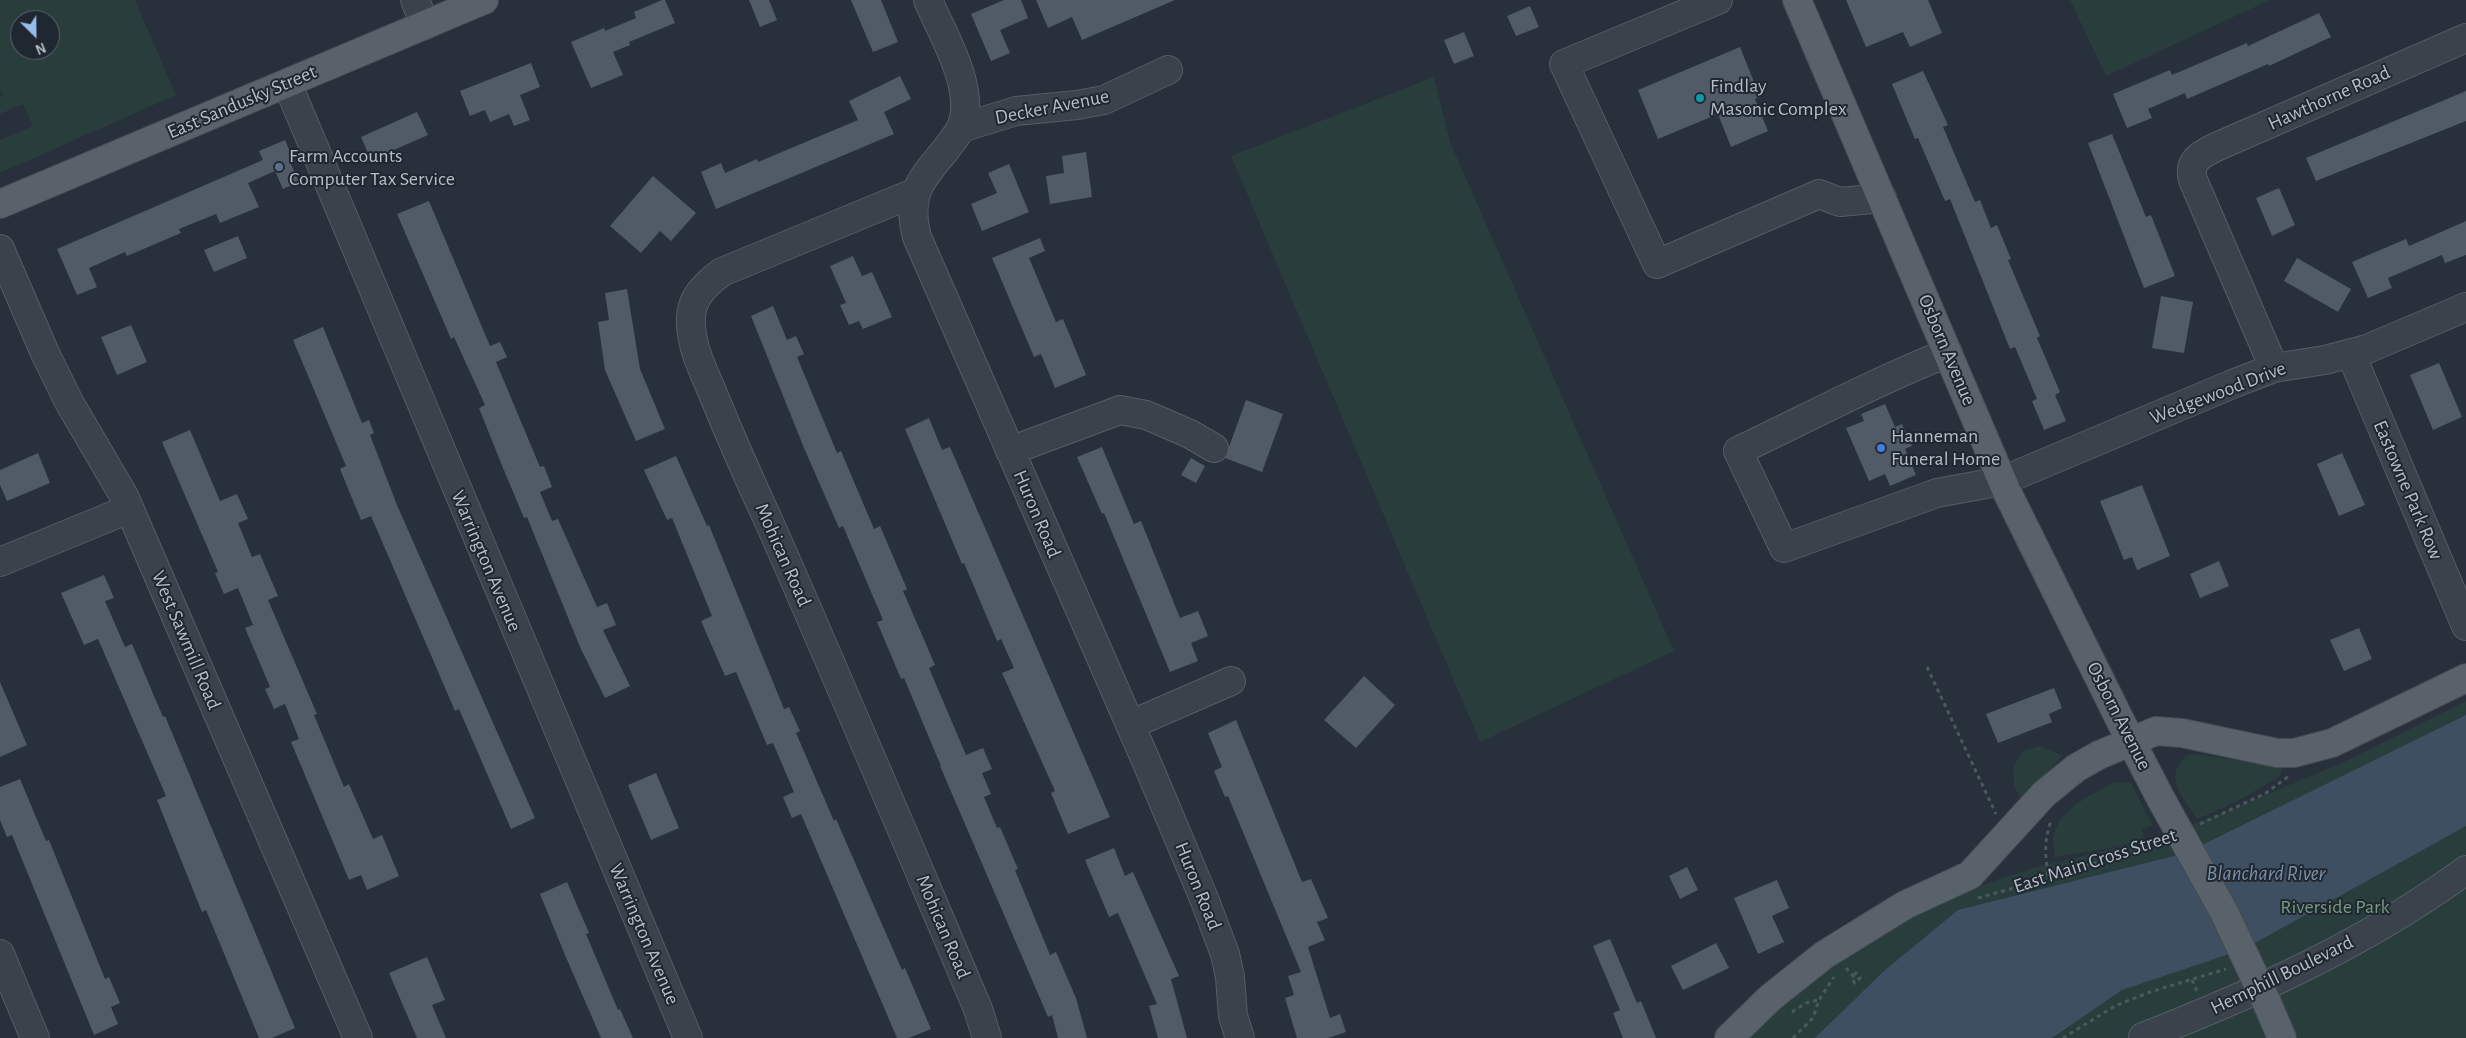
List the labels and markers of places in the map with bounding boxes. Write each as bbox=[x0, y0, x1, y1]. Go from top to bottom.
place label: Findlay Masonic Complex bbox=[1710, 74, 1847, 121]
marker: Findlay Masonic Complex bbox=[1694, 92, 1706, 104]
place label: Farm Accounts Computer Tax Service bbox=[289, 144, 455, 191]
marker: Farm Accounts Computer Tax Service bbox=[273, 161, 285, 173]
place label: Hanneman Funeral Home bbox=[1891, 424, 2000, 471]
marker: Hanneman Funeral Home bbox=[1875, 442, 1887, 454]

